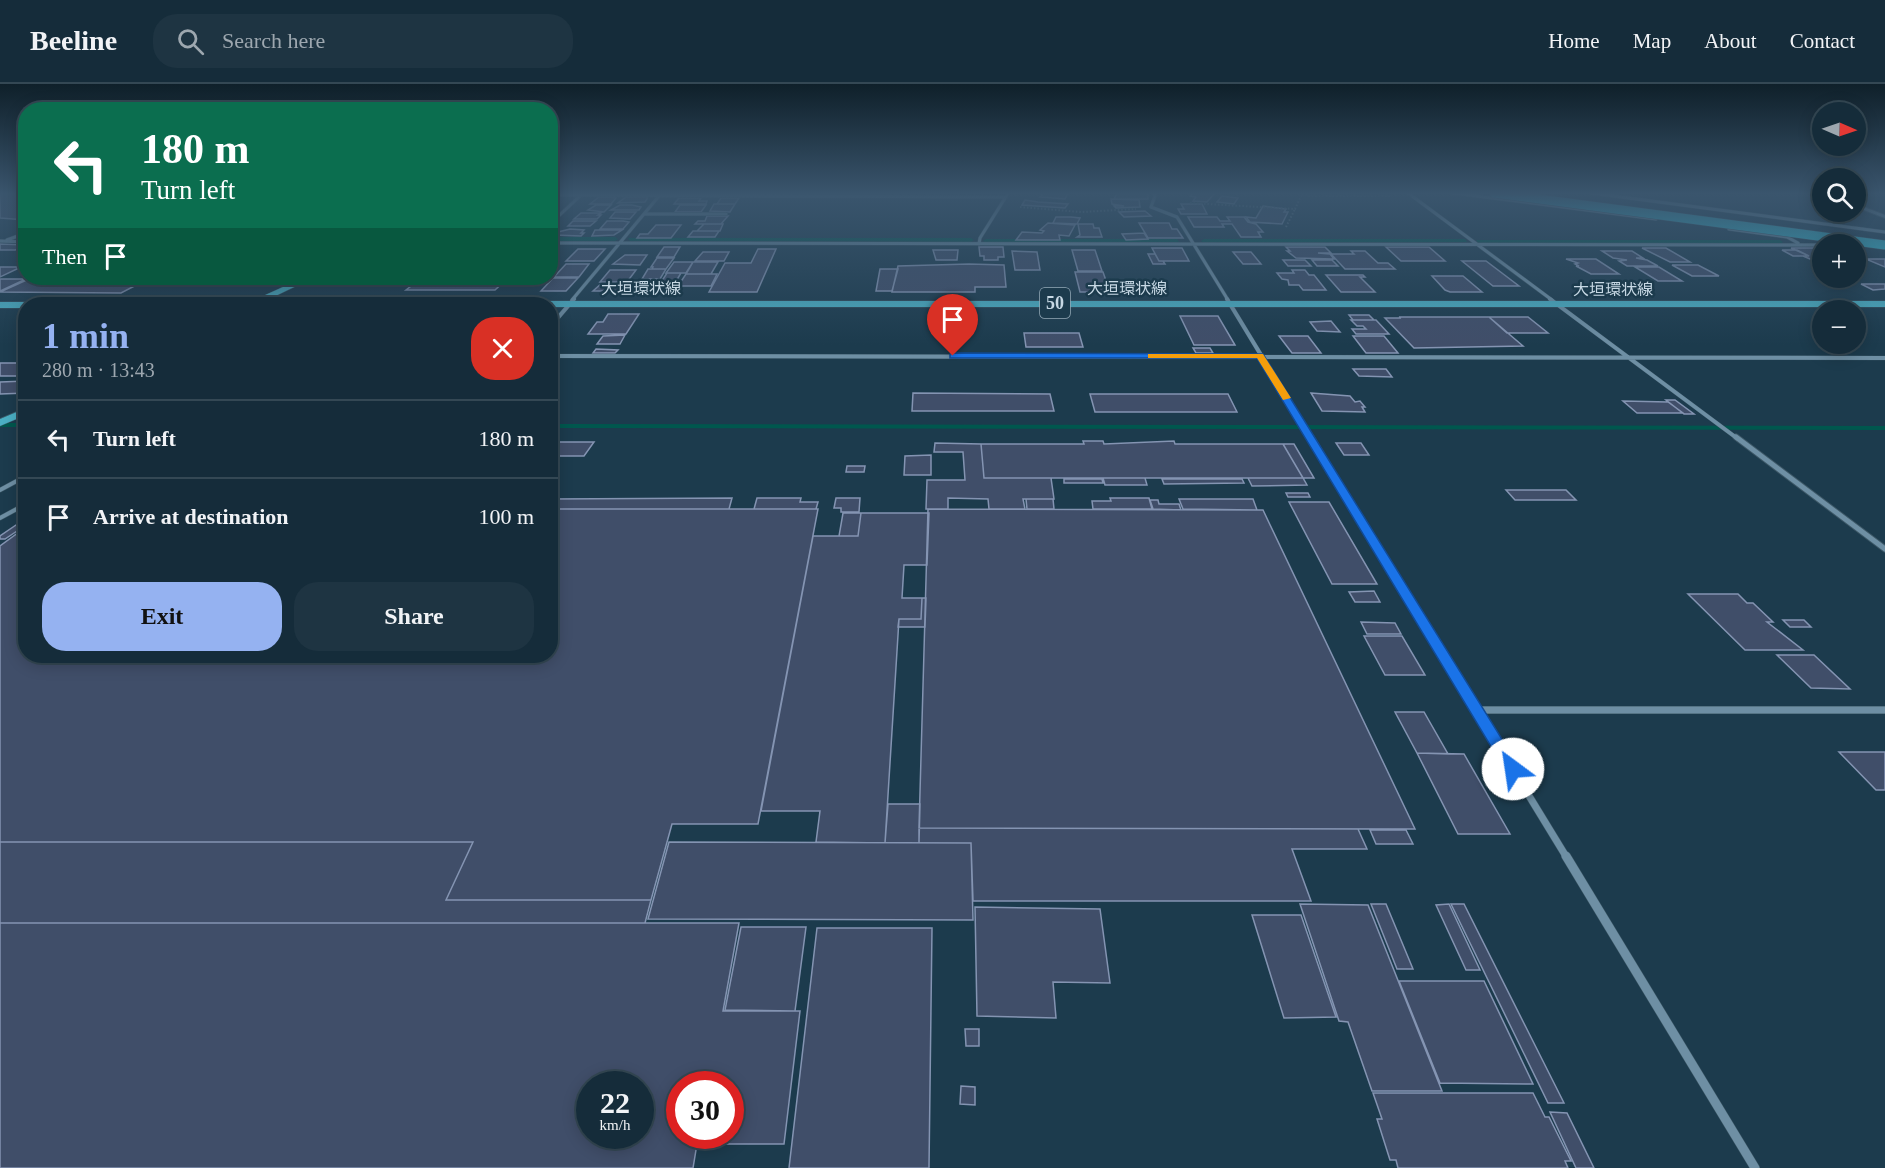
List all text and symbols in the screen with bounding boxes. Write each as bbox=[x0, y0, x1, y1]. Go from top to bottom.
search box bbox=[153, 14, 573, 68]
text: Beeline bbox=[30, 25, 117, 56]
icon: search bbox=[174, 25, 207, 58]
text: Search here bbox=[222, 28, 325, 53]
text: Home bbox=[1548, 29, 1600, 53]
text: Map bbox=[1633, 29, 1671, 53]
text: About bbox=[1704, 29, 1757, 53]
text: Contact bbox=[1790, 29, 1855, 53]
north arrow bbox=[1812, 102, 1866, 156]
map controls bbox=[1812, 102, 1866, 354]
icon: left bbox=[42, 126, 120, 204]
text: 180 m bbox=[141, 126, 250, 172]
button: search bbox=[1812, 168, 1866, 222]
text: Turn left bbox=[141, 175, 235, 205]
button: + bbox=[1812, 234, 1866, 288]
icon: arrive bbox=[99, 240, 132, 273]
text: Then bbox=[42, 244, 87, 269]
street label: 大垣環状線 bbox=[601, 280, 681, 297]
street label: 大垣環状線 bbox=[1087, 280, 1167, 297]
street label: 大垣環状線 bbox=[1573, 281, 1653, 298]
road number: 50 bbox=[1040, 288, 1070, 318]
pin bbox=[927, 294, 978, 356]
button: − bbox=[1812, 300, 1866, 354]
icon: arrive bbox=[936, 303, 969, 336]
text: 1 min bbox=[42, 316, 129, 356]
button: close bbox=[471, 317, 534, 380]
text: 280 m · 13:43 bbox=[42, 359, 155, 381]
icon: left bbox=[42, 423, 75, 456]
text: Turn left bbox=[93, 426, 176, 451]
text: 180 m bbox=[478, 426, 534, 451]
icon: arrive bbox=[42, 501, 75, 534]
text: Arrive at destination bbox=[93, 504, 289, 529]
text: 100 m bbox=[478, 504, 534, 529]
button: Exit bbox=[42, 582, 282, 651]
button: Share bbox=[294, 582, 534, 651]
position arrow bbox=[1481, 737, 1545, 801]
speed limit sign: 30 bbox=[666, 1071, 744, 1149]
text: 22 bbox=[600, 1086, 630, 1119]
text: km/h bbox=[600, 1117, 630, 1133]

